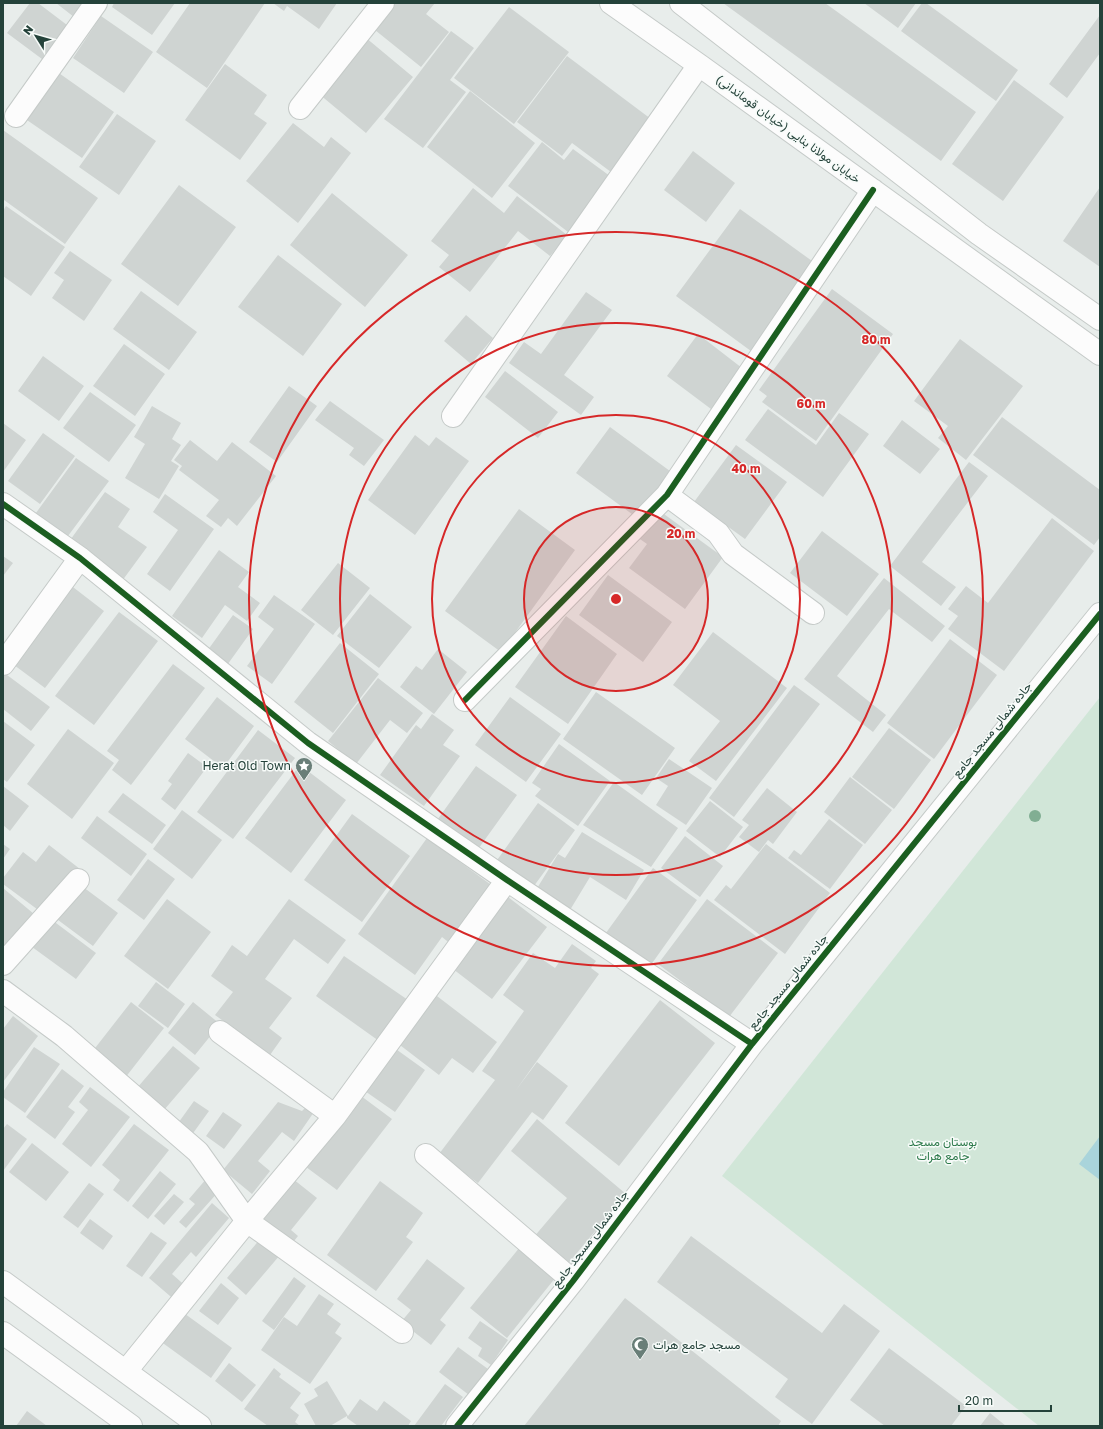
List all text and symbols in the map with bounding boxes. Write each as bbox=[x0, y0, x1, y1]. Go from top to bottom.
north arrow bbox=[16, 16, 56, 56]
text: N bbox=[20, 22, 35, 37]
street label: خیابان مولانا بنایی (خیابان قوماندانی) bbox=[713, 71, 863, 187]
text: 80 m bbox=[862, 332, 890, 347]
text: 60 m bbox=[797, 396, 825, 411]
text: 40 m bbox=[732, 461, 760, 476]
text: 20 m bbox=[667, 526, 695, 541]
centre of rings bbox=[609, 592, 623, 606]
street label: جاده شمالی مسجد جامع bbox=[949, 679, 1036, 782]
place icon: Herat Old Town bbox=[294, 756, 314, 781]
place label: Herat Old Town bbox=[202, 758, 291, 773]
street label: جاده شمالی مسجد جامع bbox=[745, 931, 832, 1034]
park label: بوستان مسجد جامع هرات bbox=[909, 1134, 977, 1165]
street label: جاده شمالی مسجد جامع bbox=[548, 1187, 633, 1292]
mosque icon: مسجد جامع هرات bbox=[630, 1335, 650, 1360]
place label: مسجد جامع هرات bbox=[653, 1337, 740, 1354]
scale bar bbox=[959, 1387, 1051, 1413]
text: 20 m bbox=[965, 1393, 993, 1408]

